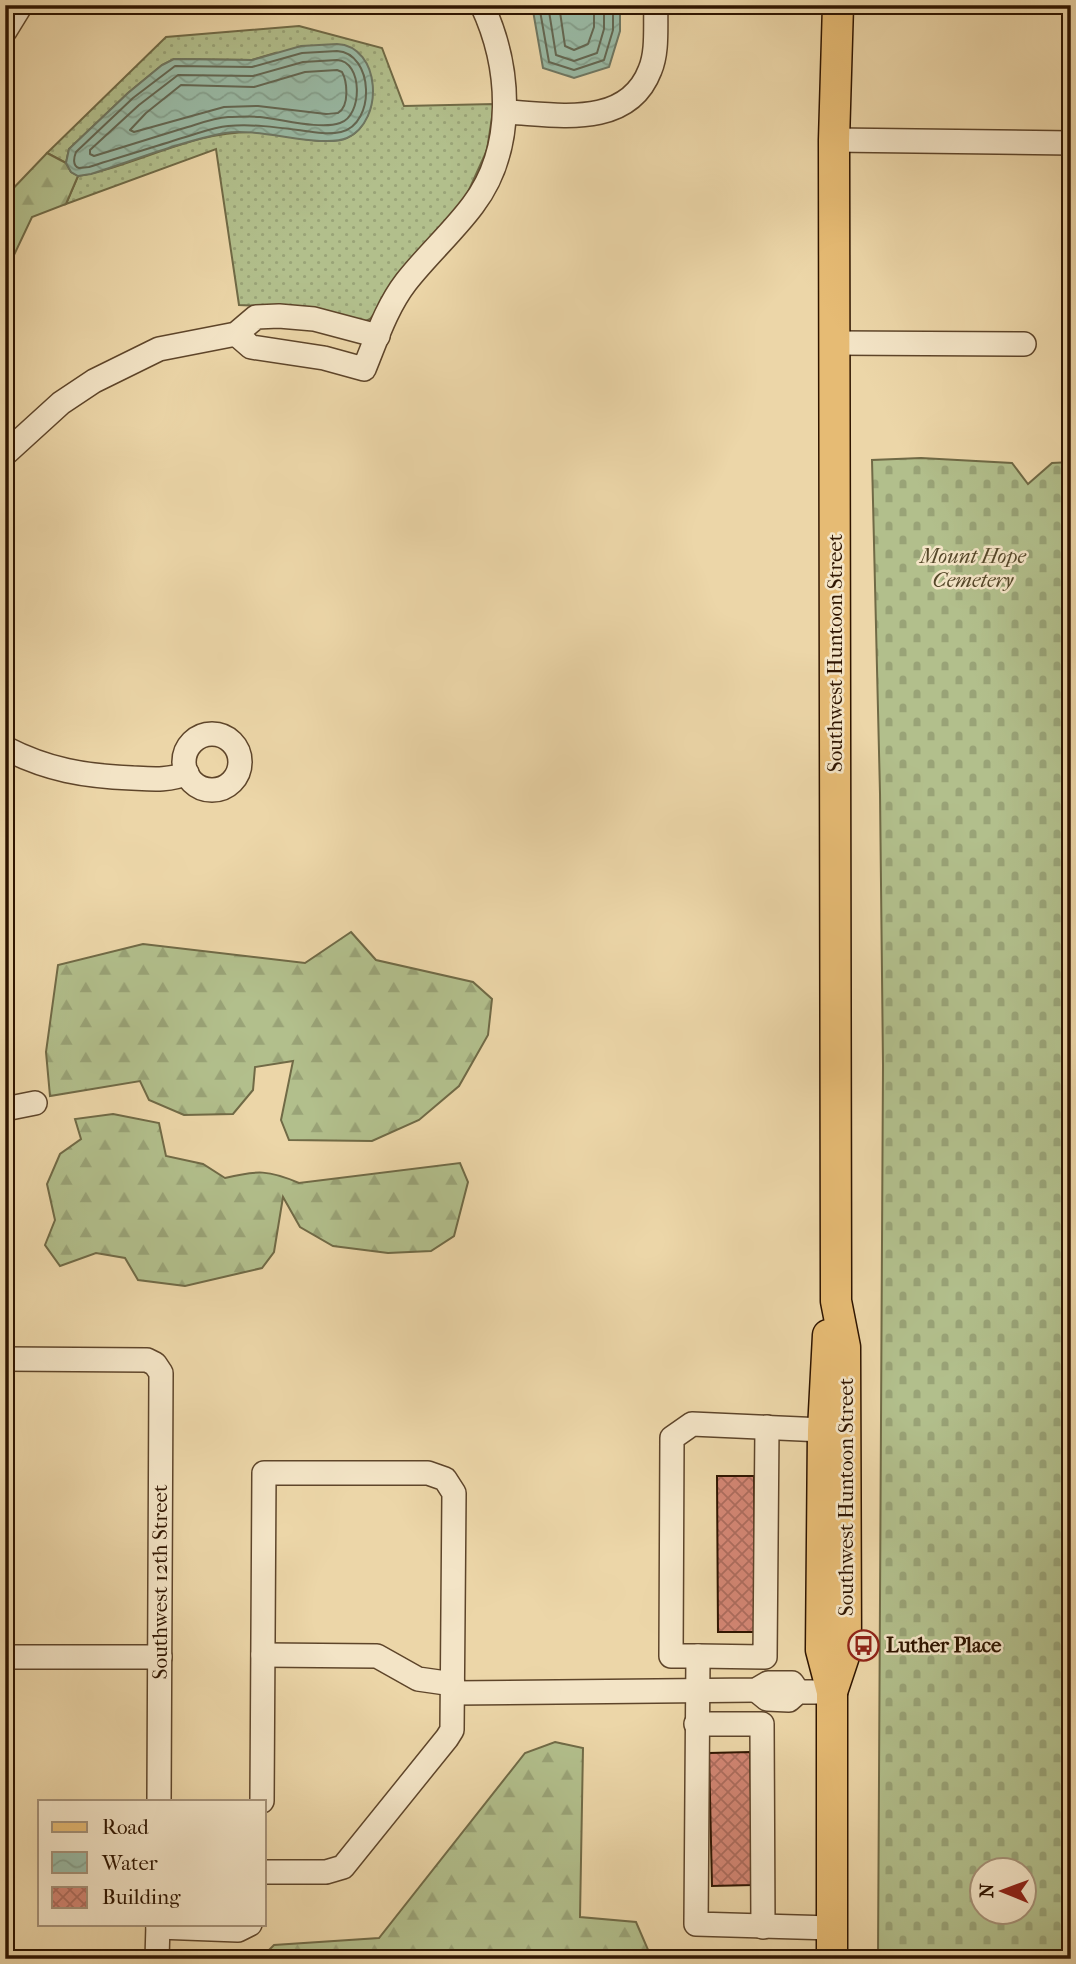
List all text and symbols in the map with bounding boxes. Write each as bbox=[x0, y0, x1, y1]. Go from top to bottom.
street label: Southwest Huntoon Street bbox=[823, 533, 847, 772]
park label: Mount Hope Cemetery bbox=[918, 544, 1026, 592]
street label: Southwest Huntoon Street bbox=[834, 1377, 858, 1616]
street label: Southwest 12th Street bbox=[148, 1484, 172, 1679]
bus stop icon: Luther Place bbox=[846, 1628, 880, 1662]
place label: Luther Place bbox=[886, 1633, 1002, 1657]
legend bbox=[38, 1800, 266, 1926]
text: Road bbox=[102, 1815, 149, 1839]
text: Water bbox=[101, 1851, 158, 1875]
north arrow bbox=[968, 1856, 1038, 1926]
text: N bbox=[976, 1883, 998, 1898]
text: Building bbox=[102, 1885, 181, 1909]

